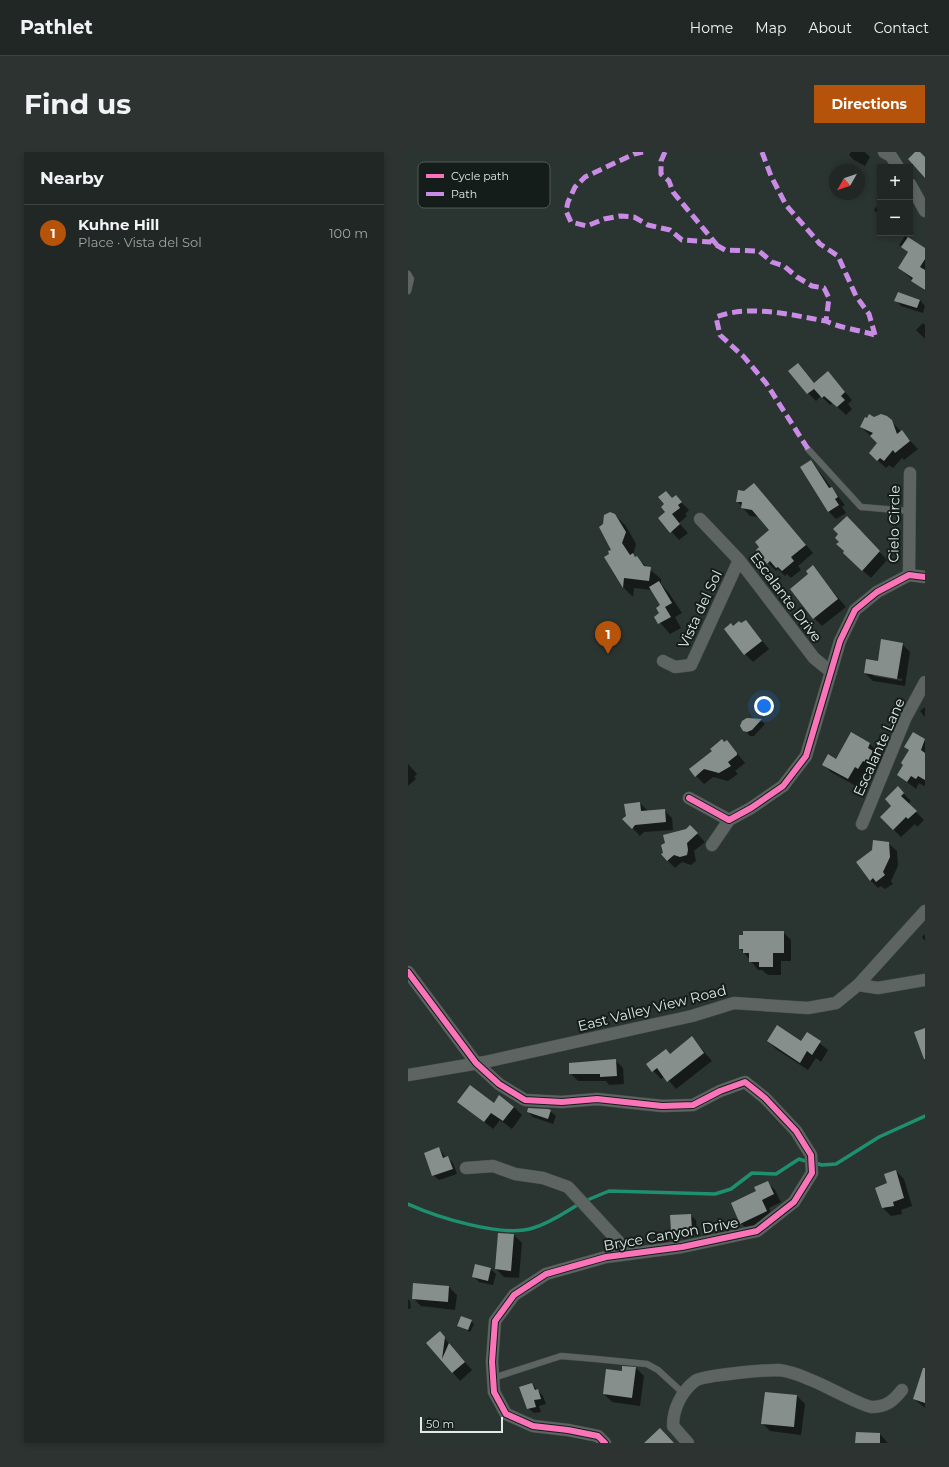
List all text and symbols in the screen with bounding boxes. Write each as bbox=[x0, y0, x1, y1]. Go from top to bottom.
text: Pathlet bbox=[20, 16, 93, 39]
text: Home bbox=[690, 19, 733, 37]
text: Map bbox=[755, 19, 786, 37]
text: About bbox=[808, 19, 852, 37]
text: Contact bbox=[874, 19, 929, 37]
button: Directions bbox=[814, 85, 925, 123]
text: Find us bbox=[24, 87, 131, 121]
legend bbox=[418, 162, 550, 208]
north arrow bbox=[829, 164, 865, 200]
map controls bbox=[877, 164, 913, 236]
button: + bbox=[877, 164, 913, 200]
text: Nearby bbox=[40, 168, 104, 188]
text: Cycle path bbox=[451, 169, 509, 183]
text: Path bbox=[451, 187, 477, 201]
button: − bbox=[877, 200, 913, 236]
text: Kuhne Hill bbox=[78, 215, 159, 234]
text: 1 bbox=[50, 225, 56, 241]
text: 100 m bbox=[329, 225, 368, 241]
text: Place · Vista del Sol bbox=[78, 234, 202, 250]
street label: Cielo Circle bbox=[884, 485, 904, 563]
street label: Escalante Drive bbox=[746, 548, 826, 646]
street label: Vista del Sol bbox=[674, 567, 726, 651]
pin: 1 bbox=[595, 621, 621, 654]
street label: Escalante Lane bbox=[849, 695, 909, 799]
your location bbox=[754, 696, 774, 716]
street label: East Valley View Road bbox=[576, 981, 728, 1035]
street label: Bryce Canyon Drive bbox=[602, 1213, 740, 1255]
scale bar bbox=[420, 1415, 503, 1434]
text: 50 m bbox=[426, 1417, 454, 1431]

